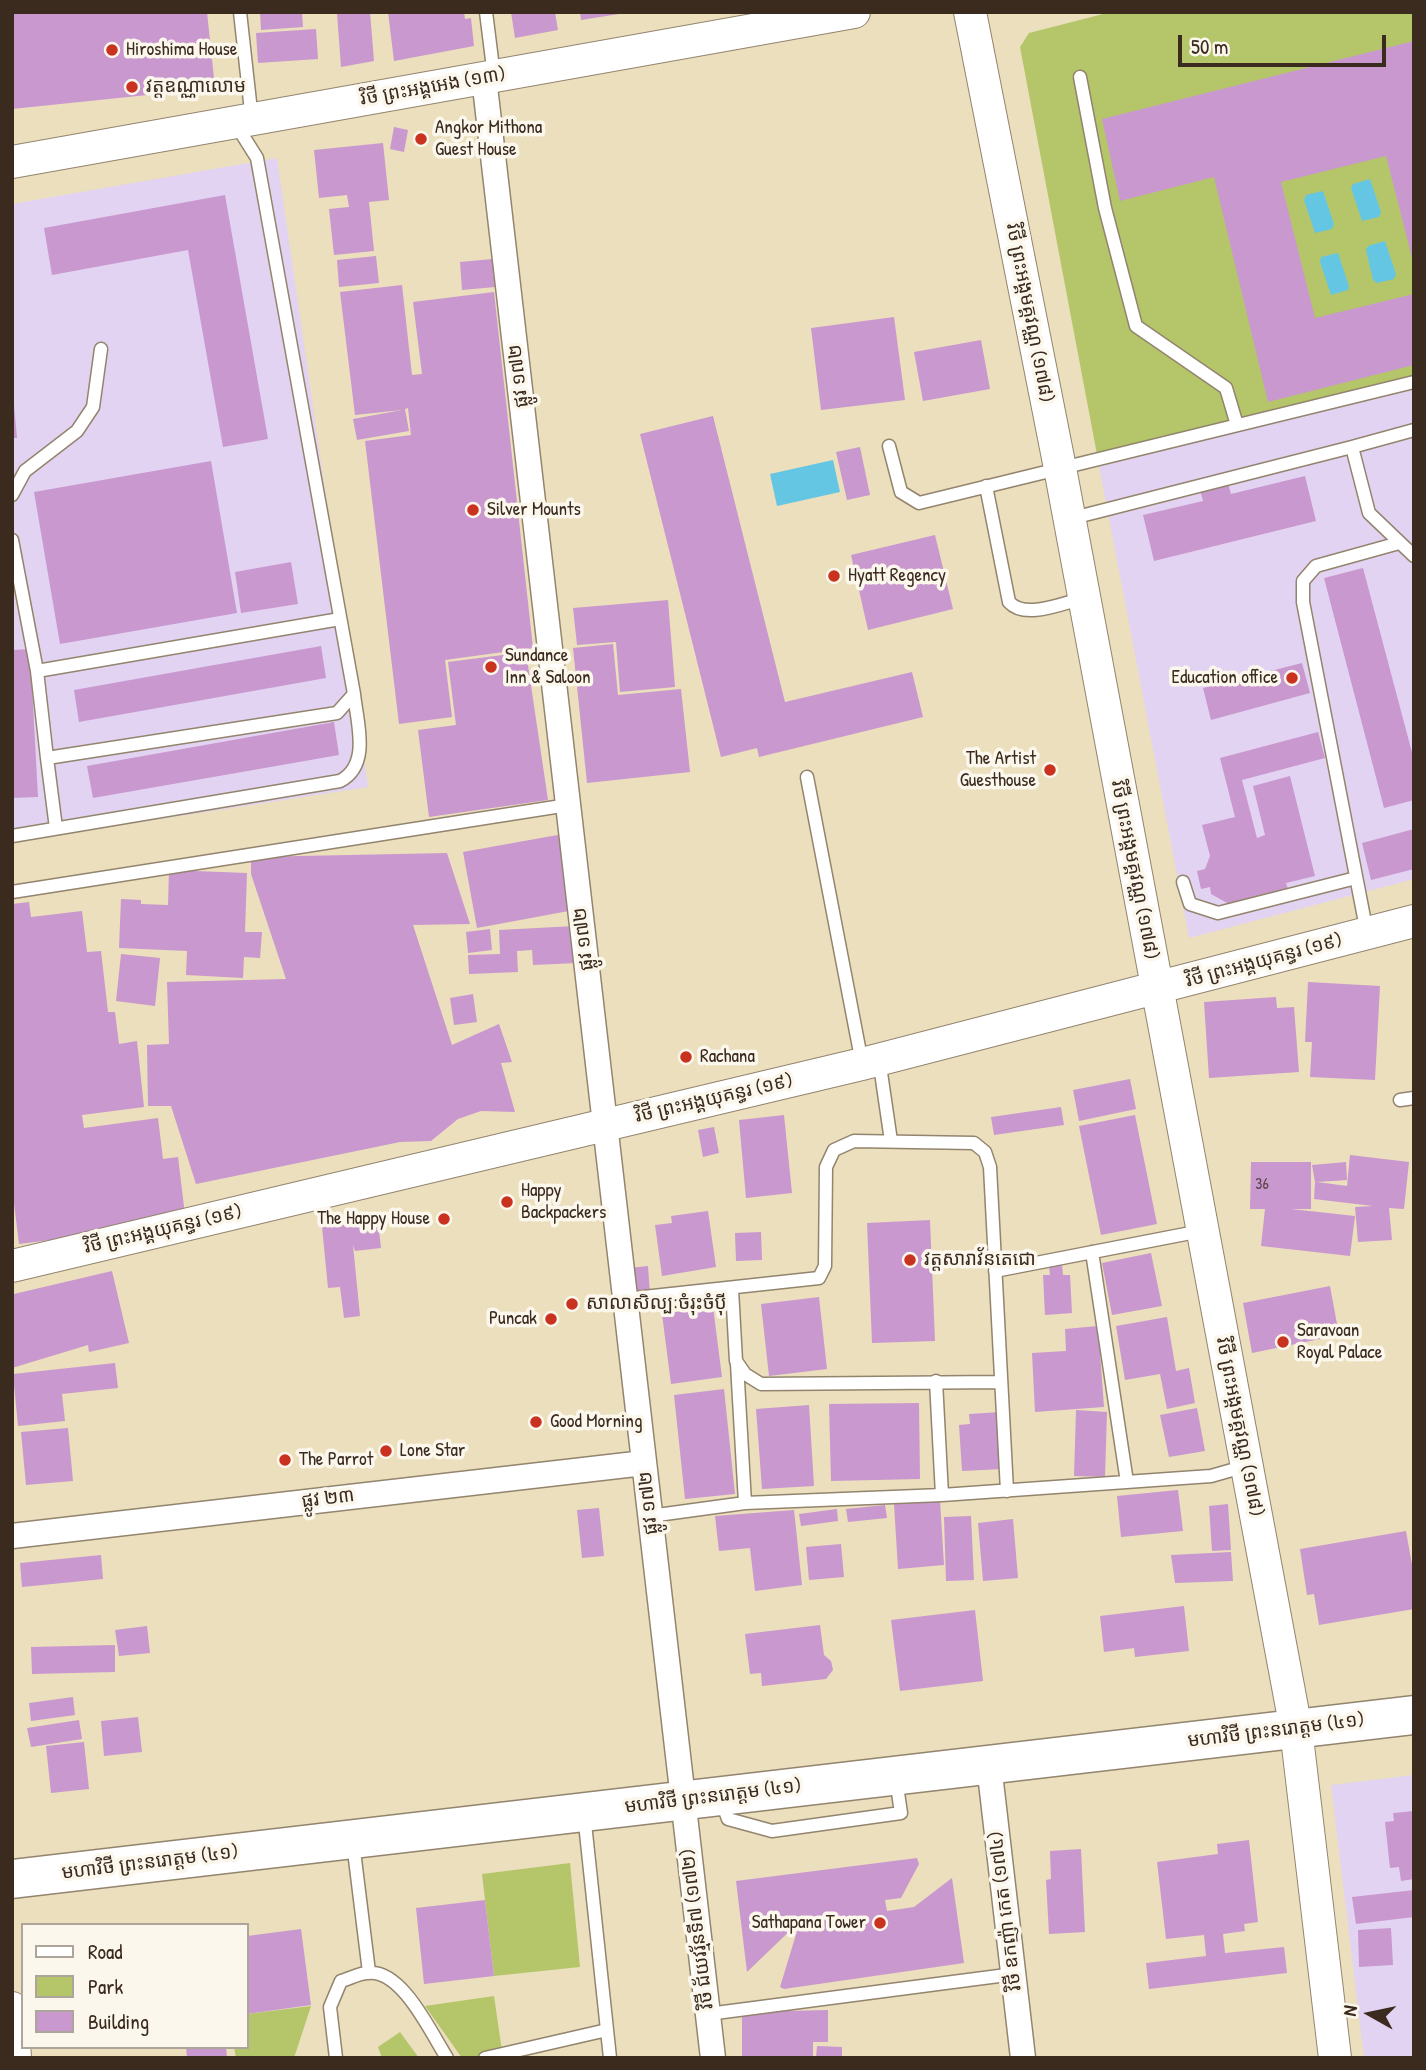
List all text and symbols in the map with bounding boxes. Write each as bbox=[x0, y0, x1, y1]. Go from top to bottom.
scale bar bbox=[1181, 21, 1389, 65]
text: 50 m bbox=[1191, 32, 1228, 61]
place label: Hiroshima House bbox=[126, 39, 237, 61]
marker: Hiroshima House bbox=[104, 42, 120, 58]
street label: វិថី ព្រះអង្គអេង (១៣) bbox=[359, 63, 507, 111]
place label: វត្តឧណ្ណាលោម bbox=[146, 76, 246, 98]
marker: វត្តឧណ្ណាលោម bbox=[124, 79, 140, 95]
place label: Angkor Mithona Guest House bbox=[435, 117, 542, 161]
marker: Angkor Mithona Guest House bbox=[413, 131, 429, 147]
street label: វិថី ព្រះអង្គមគ្គវណ្ណ (១៧៨) bbox=[1000, 221, 1058, 405]
street label: ផ្លូវ ១៧២ bbox=[504, 343, 534, 409]
place label: Silver Mounts bbox=[487, 499, 581, 521]
marker: Silver Mounts bbox=[465, 502, 481, 518]
place label: Hyatt Regency bbox=[848, 565, 946, 587]
marker: Hyatt Regency bbox=[826, 568, 842, 584]
place label: Sundance Inn & Saloon bbox=[505, 645, 591, 689]
marker: Sundance Inn & Saloon bbox=[483, 659, 499, 675]
place label: Education office bbox=[1172, 667, 1278, 689]
marker: Education office bbox=[1284, 670, 1300, 686]
place label: The Artist Guesthouse bbox=[960, 748, 1036, 792]
marker: The Artist Guesthouse bbox=[1042, 762, 1058, 778]
street label: វិថី ព្រះអង្គមគ្គវណ្ណ (១៧៨) bbox=[1105, 778, 1163, 962]
street label: ផ្លូវ ១៧២ bbox=[569, 906, 599, 972]
street label: វិថី ព្រះអង្គយុគន្ធរ (១៩) bbox=[1183, 929, 1345, 993]
place label: Rachana bbox=[700, 1046, 755, 1068]
marker: Rachana bbox=[678, 1049, 694, 1065]
street label: វិថី ព្រះអង្គយុគន្ធរ (១៩) bbox=[633, 1070, 795, 1128]
house number: 36 bbox=[1255, 1175, 1269, 1195]
place label: Happy Backpackers bbox=[521, 1180, 606, 1224]
marker: Happy Backpackers bbox=[499, 1194, 515, 1210]
street label: វិថី ព្រះអង្គយុគន្ធរ (១៩) bbox=[82, 1201, 244, 1259]
place label: The Happy House bbox=[317, 1208, 430, 1230]
marker: The Happy House bbox=[436, 1211, 452, 1227]
place label: វត្តសារាវ័នតេជោ bbox=[924, 1249, 1036, 1271]
marker: វត្តសារាវ័នតេជោ bbox=[902, 1252, 918, 1268]
place label: សាលាសិល្បៈចំរុះចំប៉ី bbox=[586, 1293, 727, 1315]
marker: សាលាសិល្បៈចំរុះចំប៉ី bbox=[564, 1296, 580, 1312]
place label: Puncak bbox=[489, 1308, 537, 1330]
marker: Puncak bbox=[543, 1311, 559, 1327]
place label: Saravoan Royal Palace bbox=[1297, 1320, 1382, 1364]
marker: Saravoan Royal Palace bbox=[1275, 1334, 1291, 1350]
street label: វិថី ព្រះអង្គមគ្គវណ្ណ (១៧៨) bbox=[1210, 1335, 1268, 1519]
place label: Good Morning bbox=[550, 1411, 642, 1433]
marker: Good Morning bbox=[528, 1414, 544, 1430]
place label: Lone Star bbox=[400, 1440, 465, 1462]
marker: Lone Star bbox=[378, 1443, 394, 1459]
place label: The Parrot bbox=[299, 1449, 373, 1471]
marker: The Parrot bbox=[277, 1452, 293, 1468]
street label: ផ្លូវ ១៧២ bbox=[634, 1470, 664, 1536]
street label: ផ្លូវ ២៣ bbox=[300, 1484, 356, 1514]
street label: មហាវិថី ព្រះនរោត្តម (៤១) bbox=[1186, 1709, 1366, 1753]
street label: មហាវិថី ព្រះនរោត្តម (៤១) bbox=[623, 1775, 803, 1819]
street label: វិថី ឧកញ៉ា កេត (១៧៤) bbox=[985, 1830, 1027, 1992]
street label: មហាវិថី ព្រះនរោត្តម (៤១) bbox=[60, 1841, 240, 1885]
street label: វិថី ជ័យវរ្ម័នទី៧ (១៧២) bbox=[677, 1847, 719, 2011]
place label: Sathapana Tower bbox=[752, 1912, 866, 1934]
marker: Sathapana Tower bbox=[872, 1915, 888, 1931]
legend bbox=[21, 1923, 248, 2049]
text: Road bbox=[88, 1937, 122, 1966]
text: Park bbox=[88, 1972, 123, 2001]
north arrow bbox=[1335, 1979, 1405, 2049]
text: N bbox=[1336, 2004, 1363, 2018]
text: Building bbox=[88, 2007, 149, 2036]

